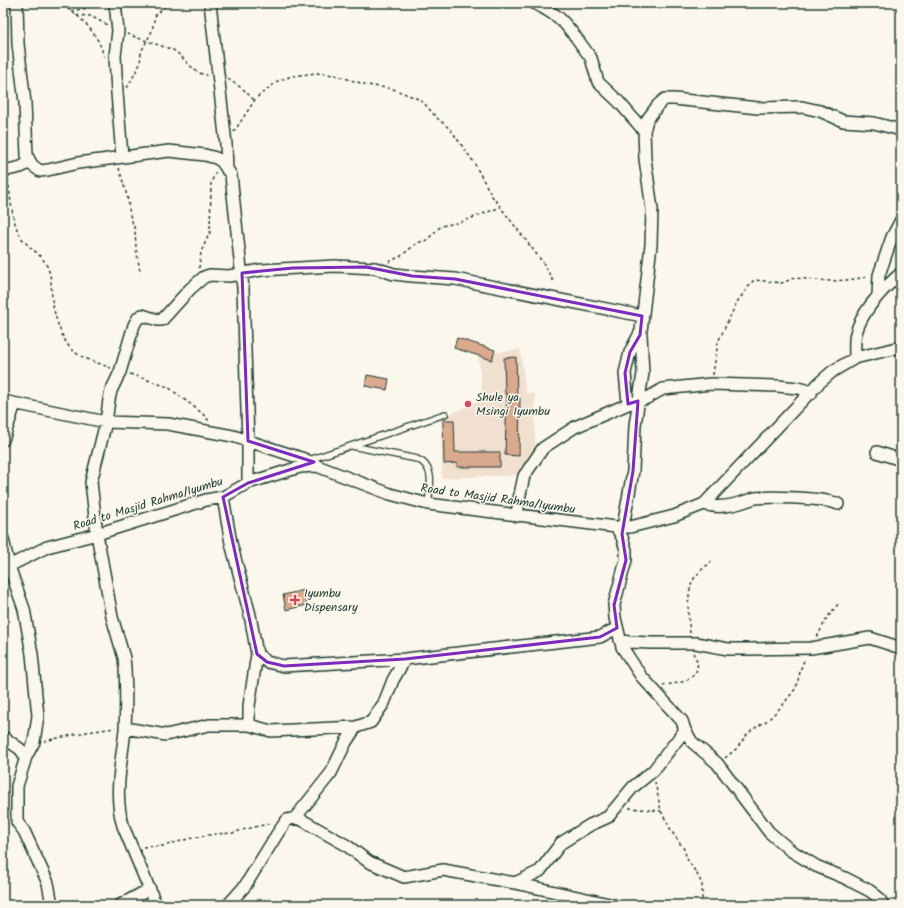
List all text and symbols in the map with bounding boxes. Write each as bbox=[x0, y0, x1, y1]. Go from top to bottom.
place label: Shule ya Msingi Iyumbu bbox=[476, 388, 550, 421]
marker: Shule ya Msingi Iyumbu bbox=[463, 399, 473, 409]
street label: Road to Masjid Rahma/Iyumbu bbox=[71, 472, 226, 536]
street label: Road to Masjid Rahma/Iyumbu bbox=[419, 479, 577, 519]
place label: Iyumbu Dispensary bbox=[304, 584, 358, 617]
marker: Iyumbu Dispensary bbox=[289, 594, 301, 606]

